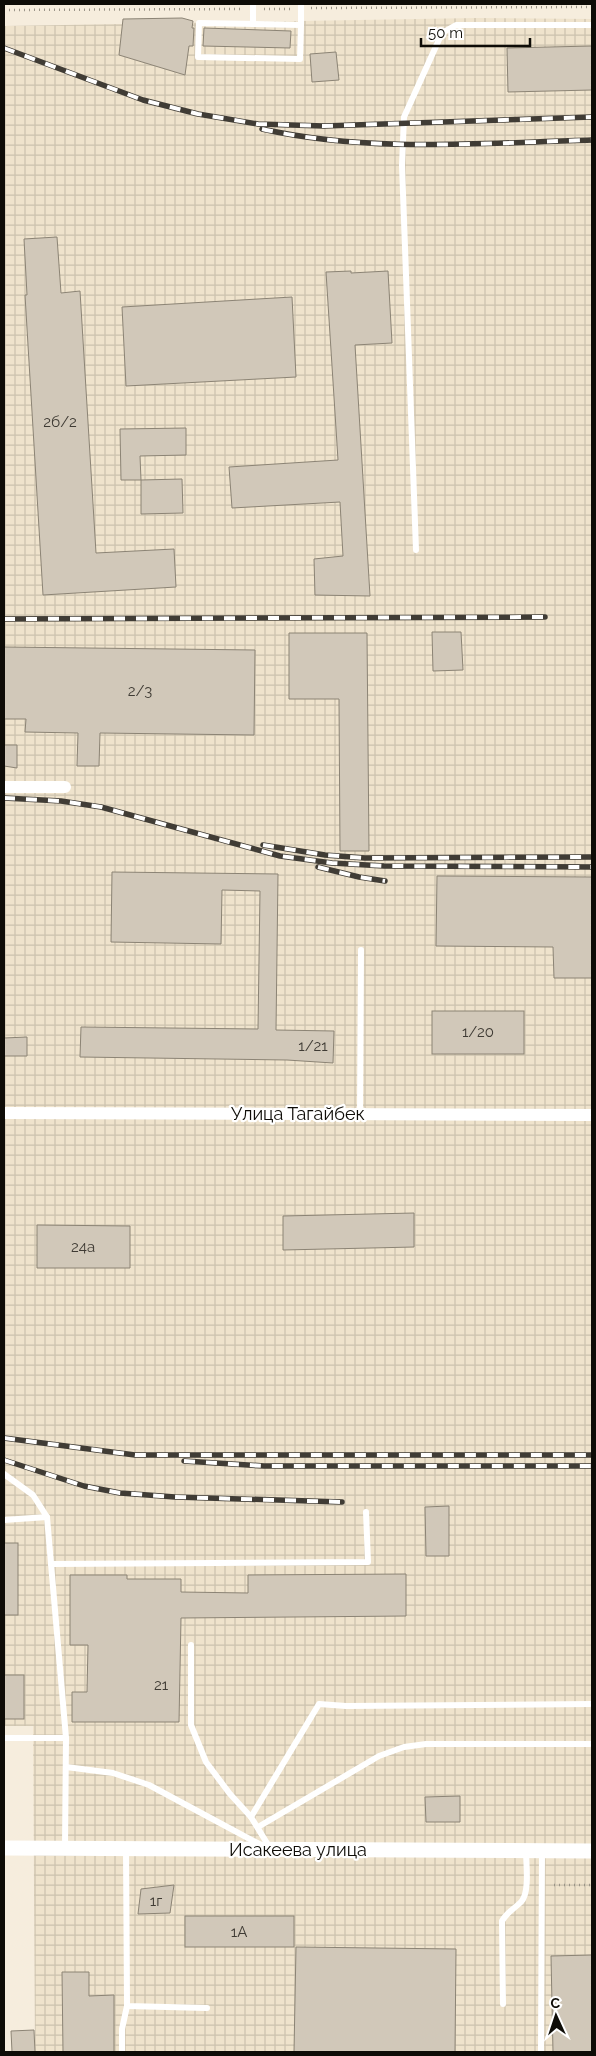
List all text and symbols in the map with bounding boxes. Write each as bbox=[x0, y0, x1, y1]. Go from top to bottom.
scale bar bbox=[421, 15, 530, 47]
text: 50 m bbox=[428, 24, 463, 42]
house number: 2б/2 bbox=[43, 413, 77, 431]
house number: 2/3 bbox=[128, 682, 152, 700]
house number: 1/20 bbox=[462, 1023, 494, 1041]
house number: 1/21 bbox=[298, 1037, 328, 1055]
street label: Улица Тагайбек bbox=[231, 1103, 365, 1124]
house number: 24а bbox=[71, 1238, 95, 1256]
house number: 21 bbox=[154, 1676, 169, 1694]
street label: Исакеева улица bbox=[229, 1839, 367, 1860]
house number: 1г bbox=[150, 1892, 162, 1910]
house number: 1А bbox=[231, 1923, 247, 1941]
north arrow bbox=[531, 1991, 581, 2041]
text: С bbox=[550, 1995, 561, 2011]

